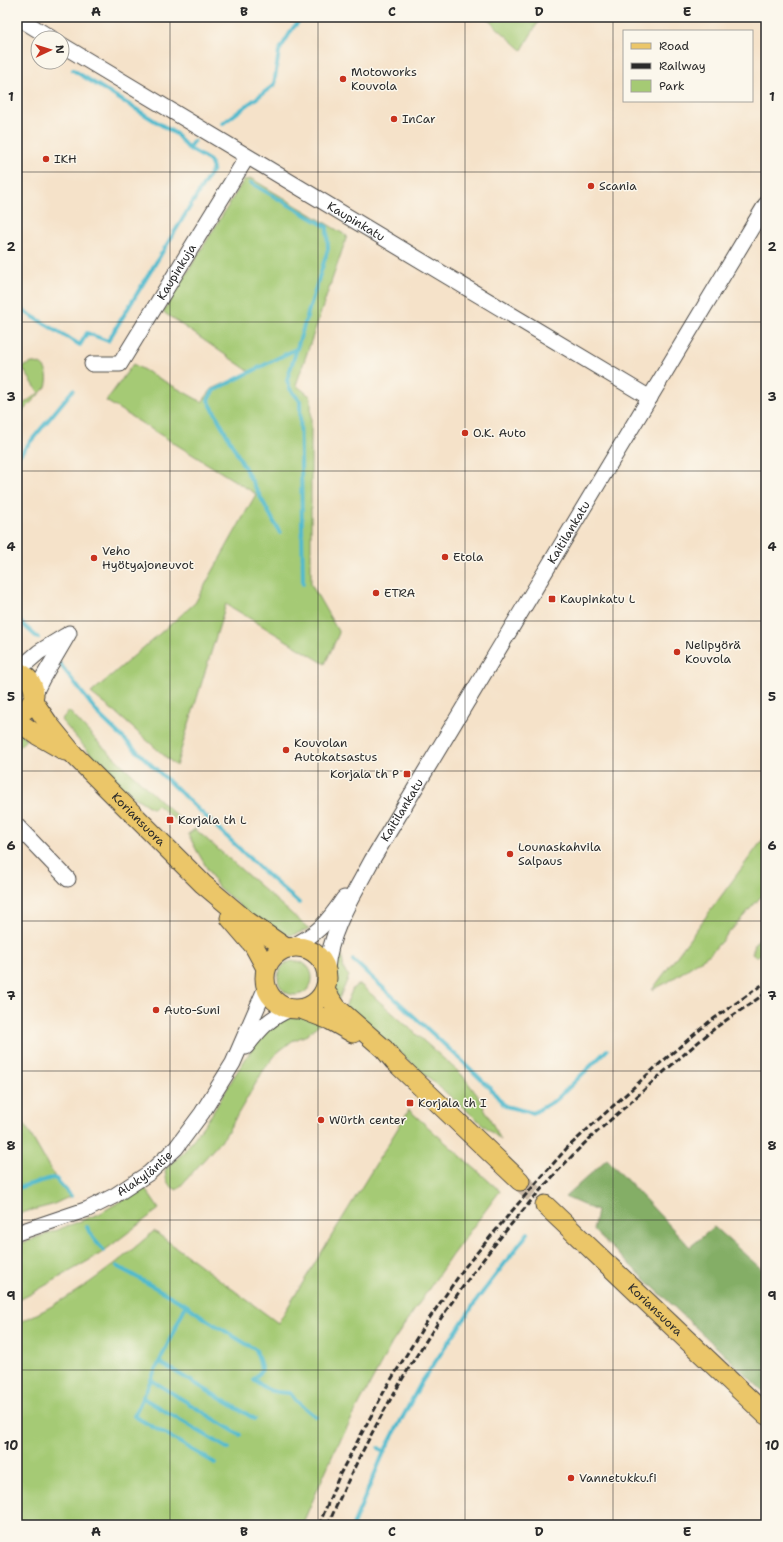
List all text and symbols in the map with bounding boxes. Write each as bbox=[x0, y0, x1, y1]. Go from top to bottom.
text: A bbox=[91, 3, 101, 20]
text: B bbox=[240, 3, 248, 20]
text: C bbox=[388, 3, 396, 20]
text: D bbox=[534, 3, 544, 20]
text: E bbox=[683, 3, 692, 20]
north arrow bbox=[30, 30, 70, 70]
legend bbox=[623, 30, 753, 102]
text: Road bbox=[659, 38, 690, 54]
text: N bbox=[52, 44, 67, 54]
text: Railway bbox=[659, 58, 706, 74]
place label: Motoworks Kouvola bbox=[351, 64, 417, 94]
marker: Motoworks Kouvola bbox=[338, 74, 348, 84]
text: Park bbox=[659, 78, 685, 94]
text: 1 bbox=[8, 88, 14, 105]
text: 1 bbox=[769, 88, 775, 105]
place label: InCar bbox=[402, 111, 436, 127]
marker: InCar bbox=[389, 114, 399, 124]
place label: IKH bbox=[54, 151, 77, 167]
marker: IKH bbox=[41, 154, 51, 164]
place label: Scania bbox=[599, 178, 637, 194]
marker: Scania bbox=[586, 181, 596, 191]
street label: Kaupinkatu bbox=[324, 198, 388, 245]
text: 2 bbox=[6, 238, 16, 255]
text: 2 bbox=[767, 238, 777, 255]
street label: Kaupinkuja bbox=[153, 240, 200, 303]
text: 3 bbox=[6, 388, 16, 405]
text: 3 bbox=[767, 388, 777, 405]
place label: O.K. Auto bbox=[473, 425, 526, 441]
marker: O.K. Auto bbox=[460, 428, 470, 438]
street label: Kaitilankatu bbox=[544, 498, 594, 567]
text: 4 bbox=[6, 538, 16, 555]
text: 4 bbox=[767, 538, 777, 555]
place label: Veho Hyötyajoneuvot bbox=[102, 543, 194, 573]
place label: Etola bbox=[453, 549, 484, 565]
marker: Etola bbox=[440, 552, 450, 562]
marker: Veho Hyötyajoneuvot bbox=[89, 553, 99, 563]
place label: ETRA bbox=[384, 585, 416, 601]
marker: ETRA bbox=[371, 588, 381, 598]
place label: Kaupinkatu L bbox=[560, 591, 636, 607]
marker: Kaupinkatu L bbox=[547, 594, 557, 604]
place label: Nelipyörä Kouvola bbox=[685, 637, 741, 667]
marker: Nelipyörä Kouvola bbox=[672, 647, 682, 657]
text: 5 bbox=[7, 688, 15, 705]
text: 5 bbox=[768, 688, 776, 705]
place label: Kouvolan Autokatsastus bbox=[294, 735, 377, 765]
marker: Kouvolan Autokatsastus bbox=[281, 745, 291, 755]
place label: Korjala th P bbox=[330, 766, 399, 782]
marker: Korjala th P bbox=[402, 769, 412, 779]
street label: Kaitilankatu bbox=[377, 776, 427, 845]
street label: Koriansuora bbox=[108, 789, 169, 850]
place label: Korjala th L bbox=[178, 812, 247, 828]
marker: Korjala th L bbox=[165, 815, 175, 825]
text: 6 bbox=[6, 837, 16, 854]
text: 6 bbox=[767, 837, 777, 854]
place label: Lounaskahvila Salpaus bbox=[518, 839, 601, 869]
marker: Lounaskahvila Salpaus bbox=[505, 849, 515, 859]
text: 7 bbox=[6, 987, 16, 1004]
text: 7 bbox=[767, 987, 777, 1004]
place label: Auto-Suni bbox=[164, 1002, 220, 1018]
marker: Auto-Suni bbox=[151, 1005, 161, 1015]
place label: Korjala th I bbox=[418, 1095, 487, 1111]
marker: Korjala th I bbox=[405, 1098, 415, 1108]
place label: Würth center bbox=[329, 1112, 406, 1128]
marker: Würth center bbox=[316, 1115, 326, 1125]
text: 8 bbox=[6, 1137, 16, 1154]
text: 8 bbox=[767, 1137, 777, 1154]
street label: Alakyläntie bbox=[114, 1147, 176, 1200]
street label: Koriansuora bbox=[624, 1280, 686, 1340]
text: 9 bbox=[6, 1287, 16, 1304]
text: 9 bbox=[767, 1287, 777, 1304]
text: 10 bbox=[4, 1437, 18, 1454]
text: 10 bbox=[765, 1437, 779, 1454]
place label: Vannetukku.fi bbox=[579, 1470, 657, 1486]
marker: Vannetukku.fi bbox=[566, 1473, 576, 1483]
text: A bbox=[91, 1523, 101, 1540]
text: B bbox=[240, 1523, 248, 1540]
text: C bbox=[388, 1523, 396, 1540]
text: D bbox=[534, 1523, 544, 1540]
text: E bbox=[683, 1523, 692, 1540]

